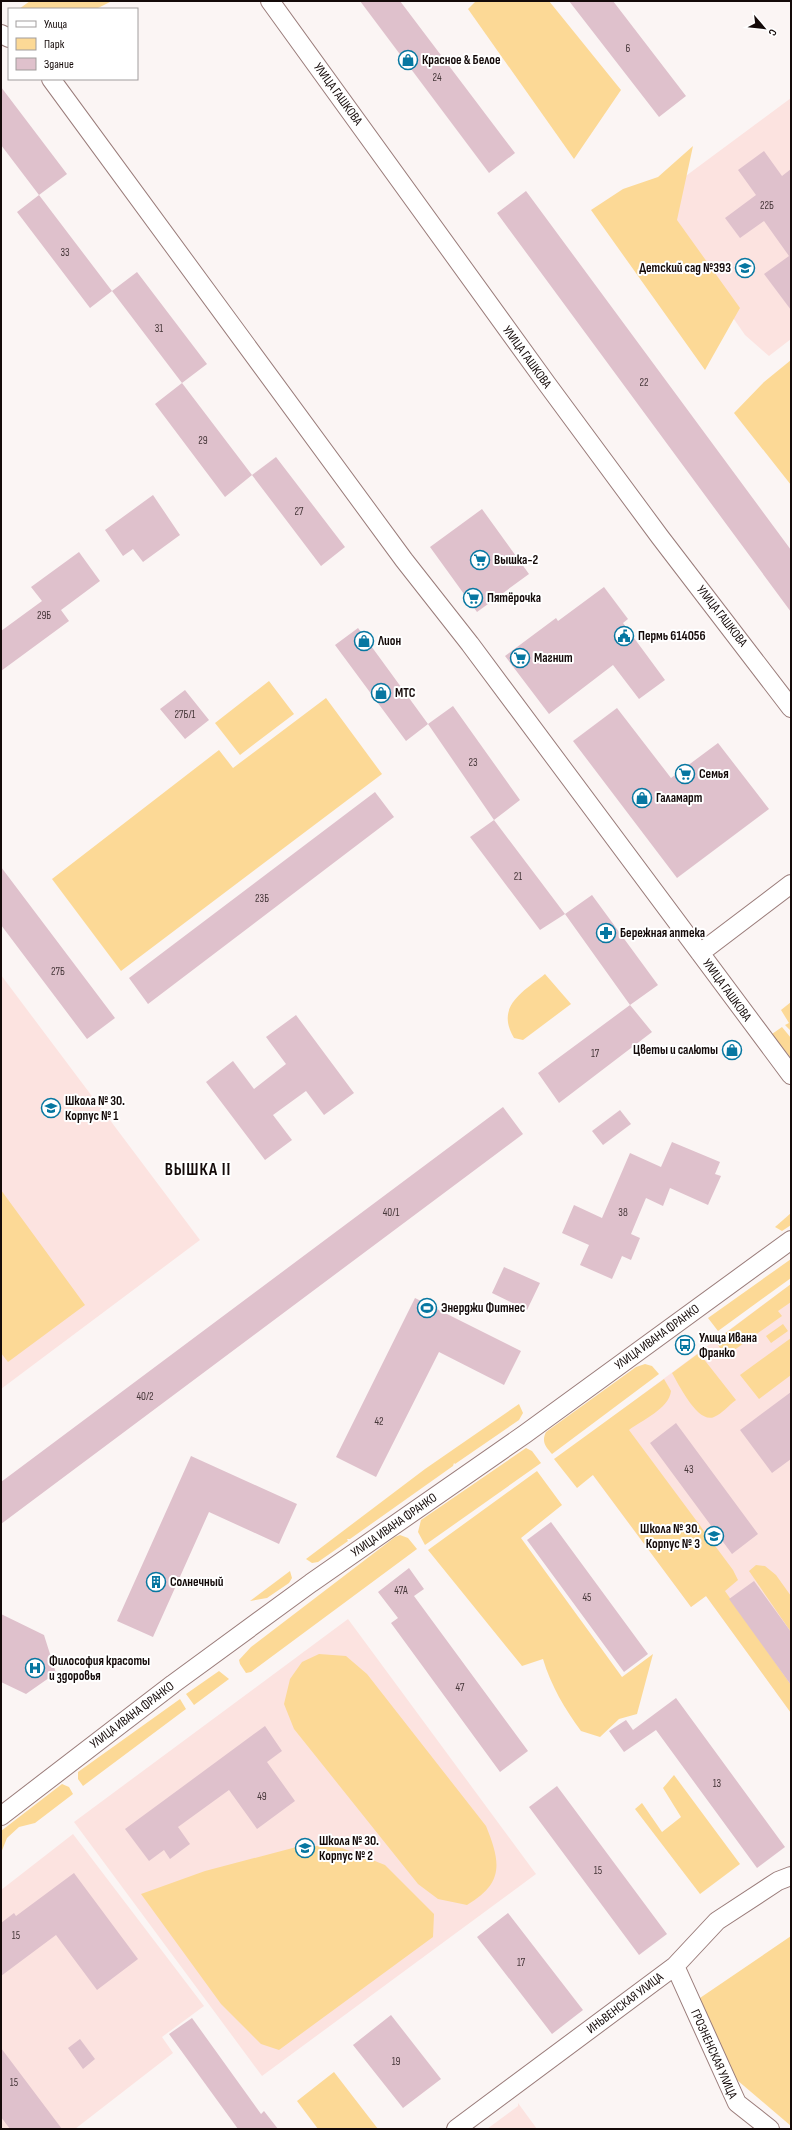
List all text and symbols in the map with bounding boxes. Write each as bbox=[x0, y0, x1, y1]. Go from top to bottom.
legend bbox=[8, 8, 138, 80]
north arrow bbox=[744, 8, 784, 48]
text: Улица bbox=[44, 17, 68, 32]
text: С bbox=[765, 27, 779, 38]
text: Парк bbox=[44, 37, 65, 52]
house number: 6 bbox=[626, 42, 631, 55]
shop icon: Красное & Белое bbox=[397, 49, 419, 71]
place label: Красное & Белое bbox=[422, 52, 501, 68]
text: Здание bbox=[44, 57, 74, 72]
street label: УЛИЦА ГАШКОВА bbox=[310, 60, 366, 129]
house number: 24 bbox=[432, 71, 442, 84]
house number: 22Б bbox=[760, 199, 774, 212]
house number: 33 bbox=[60, 246, 70, 259]
school or university icon: Детский сад №393 bbox=[734, 257, 756, 279]
place label: Детский сад №393 bbox=[639, 260, 731, 276]
house number: 31 bbox=[155, 322, 163, 335]
street label: УЛИЦА ГАШКОВА bbox=[499, 323, 555, 392]
house number: 22 bbox=[639, 376, 649, 389]
house number: 29 bbox=[198, 434, 208, 447]
house number: 27 bbox=[295, 505, 304, 518]
supermarket icon: Вышка-2 bbox=[469, 549, 491, 571]
place label: Вышка-2 bbox=[494, 552, 538, 568]
street label: УЛИЦА ГАШКОВА bbox=[693, 582, 751, 650]
supermarket icon: Пятёрочка bbox=[462, 587, 484, 609]
place label: Пятёрочка bbox=[487, 590, 541, 606]
house number: 29Б bbox=[37, 609, 51, 622]
public building icon: Пермь 614056 bbox=[613, 625, 635, 647]
place label: Пермь 614056 bbox=[638, 628, 706, 644]
shop icon: Лион bbox=[353, 630, 375, 652]
place label: Лион bbox=[377, 633, 401, 649]
supermarket icon: Магнит bbox=[509, 647, 531, 669]
place label: Магнит bbox=[534, 650, 573, 666]
shop icon: МТС bbox=[370, 682, 392, 704]
place label: МТС bbox=[395, 685, 416, 701]
house number: 27Б/1 bbox=[175, 708, 196, 721]
house number: 23 bbox=[468, 756, 478, 769]
supermarket icon: Семья bbox=[674, 763, 696, 785]
place label: Семья bbox=[699, 766, 729, 782]
shop icon: Галамарт bbox=[631, 787, 653, 809]
place label: Галамарт bbox=[656, 790, 703, 806]
house number: 21 bbox=[514, 870, 522, 883]
house number: 23Б bbox=[255, 892, 269, 905]
pharmacy icon: Бережная аптека bbox=[595, 922, 617, 944]
place label: Бережная аптека bbox=[620, 925, 705, 941]
street label: УЛИЦА ГАШКОВА bbox=[699, 956, 755, 1025]
house number: 27Б bbox=[51, 965, 65, 978]
shop icon: Цветы и салюты bbox=[721, 1039, 743, 1061]
place label: Цветы и салюты bbox=[633, 1042, 718, 1058]
house number: 17 bbox=[591, 1047, 600, 1060]
place label: Школа № 30. Корпус № 1 bbox=[65, 1093, 125, 1124]
school or university icon: Школа № 30. Корпус № 1 bbox=[40, 1097, 62, 1119]
district label: ВЫШКА II bbox=[165, 1160, 231, 1180]
house number: 40/1 bbox=[383, 1206, 399, 1219]
house number: 38 bbox=[618, 1206, 628, 1219]
sports icon: Энерджи Фитнес bbox=[416, 1297, 438, 1319]
place label: Энерджи Фитнес bbox=[441, 1300, 526, 1316]
street label: УЛИЦА ИВАНА ФРАНКО bbox=[611, 1301, 703, 1373]
place label: Улица Ивана Франко bbox=[699, 1330, 757, 1361]
bus stop icon: Улица Ивана Франко bbox=[674, 1334, 696, 1356]
house number: 40/2 bbox=[136, 1390, 154, 1403]
house number: 42 bbox=[374, 1415, 384, 1428]
house number: 43 bbox=[684, 1463, 694, 1476]
street label: УЛИЦА ИВАНА ФРАНКО bbox=[348, 1489, 440, 1561]
place label: Школа № 30. Корпус № 3 bbox=[640, 1521, 700, 1552]
school or university icon: Школа № 30. Корпус № 3 bbox=[703, 1525, 725, 1547]
building icon: Солнечный bbox=[145, 1571, 167, 1593]
place label: Солнечный bbox=[170, 1574, 224, 1590]
house number: 47А bbox=[394, 1584, 408, 1597]
house number: 45 bbox=[582, 1591, 592, 1604]
place label: Философия красоты и здоровья bbox=[49, 1653, 150, 1684]
hospital icon: Философия красоты и здоровья bbox=[24, 1657, 46, 1679]
street label: УЛИЦА ИВАНА ФРАНКО bbox=[87, 1678, 177, 1752]
house number: 47 bbox=[456, 1681, 465, 1694]
house number: 13 bbox=[713, 1777, 722, 1790]
house number: 49 bbox=[257, 1790, 267, 1803]
place label: Школа № 30. Корпус № 2 bbox=[319, 1833, 379, 1864]
school or university icon: Школа № 30. Корпус № 2 bbox=[294, 1837, 316, 1859]
house number: 15 bbox=[594, 1864, 602, 1877]
house number: 15 bbox=[12, 1929, 20, 1942]
house number: 17 bbox=[517, 1956, 526, 1969]
street label: ИНЬВЕНСКАЯ УЛИЦА bbox=[584, 1969, 667, 2037]
street label: ГРОЗНЕНСКАЯ УЛИЦА bbox=[687, 2007, 741, 2101]
house number: 19 bbox=[392, 2055, 400, 2068]
house number: 15 bbox=[10, 2076, 18, 2089]

